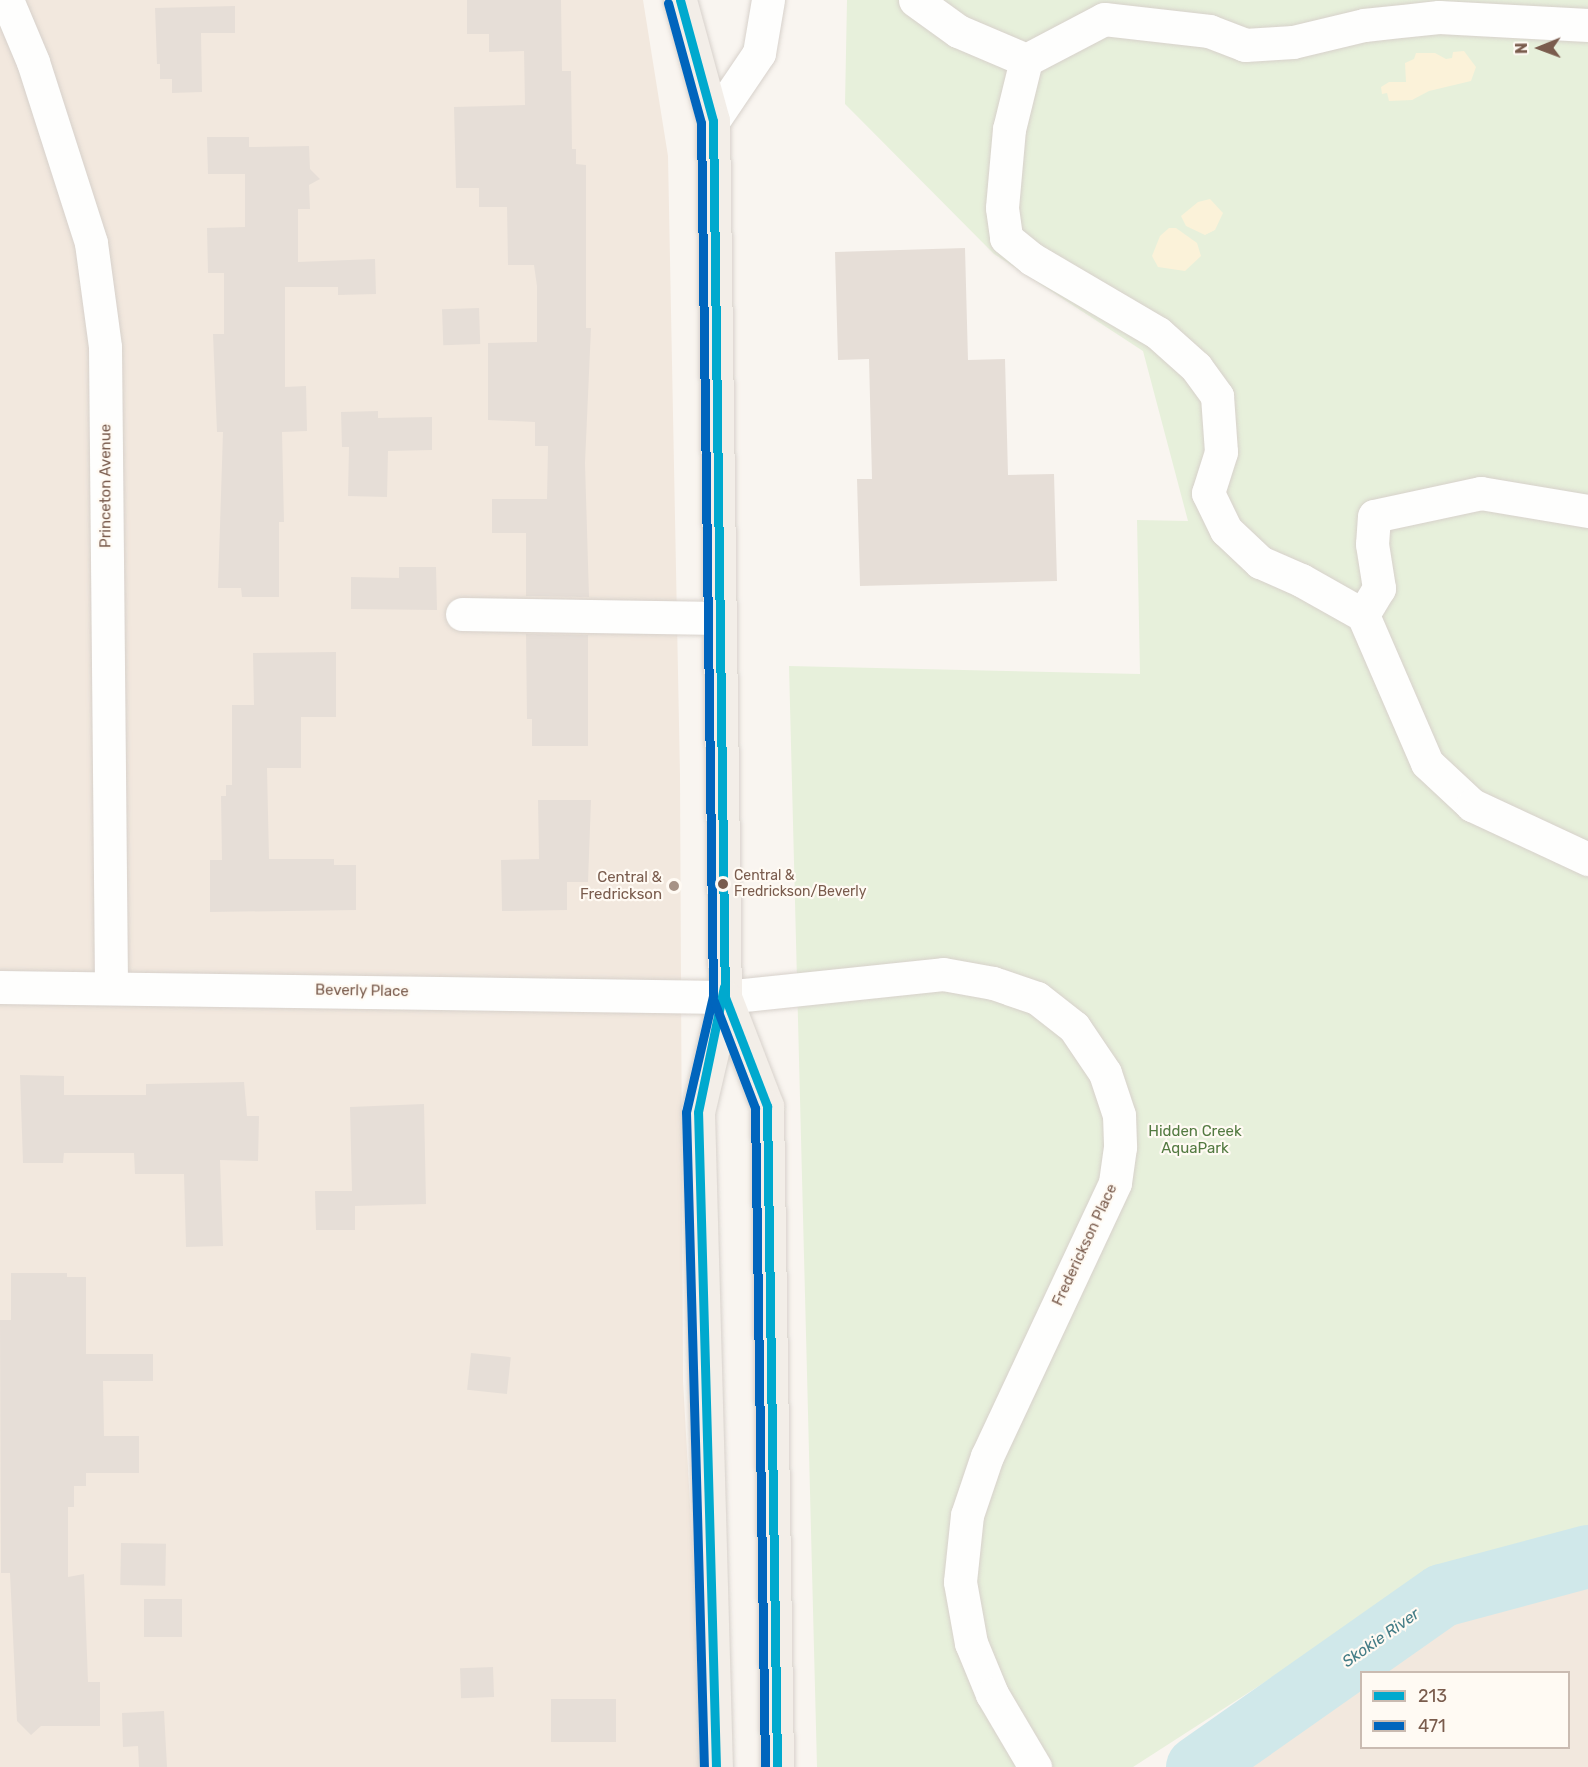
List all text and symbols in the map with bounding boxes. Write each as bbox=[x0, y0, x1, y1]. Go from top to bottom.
north arrow bbox=[1510, 18, 1570, 78]
text: N bbox=[1512, 42, 1531, 54]
street label: Princeton Avenue bbox=[97, 424, 115, 548]
place label: Central & Fredrickson bbox=[580, 868, 662, 903]
place label: Central & Fredrickson/Beverly bbox=[734, 868, 866, 900]
marker: Central & Fredrickson/Beverly bbox=[717, 878, 729, 890]
marker: Central & Fredrickson bbox=[667, 879, 681, 893]
street label: Beverly Place bbox=[315, 981, 409, 1001]
park label: Hidden Creek AquaPark bbox=[1148, 1122, 1242, 1157]
street label: Frederickson Place bbox=[1049, 1181, 1121, 1309]
water label: Skokie River bbox=[1339, 1604, 1423, 1672]
legend bbox=[1360, 1671, 1570, 1749]
text: 213 bbox=[1418, 1685, 1447, 1707]
text: 471 bbox=[1418, 1715, 1446, 1737]

